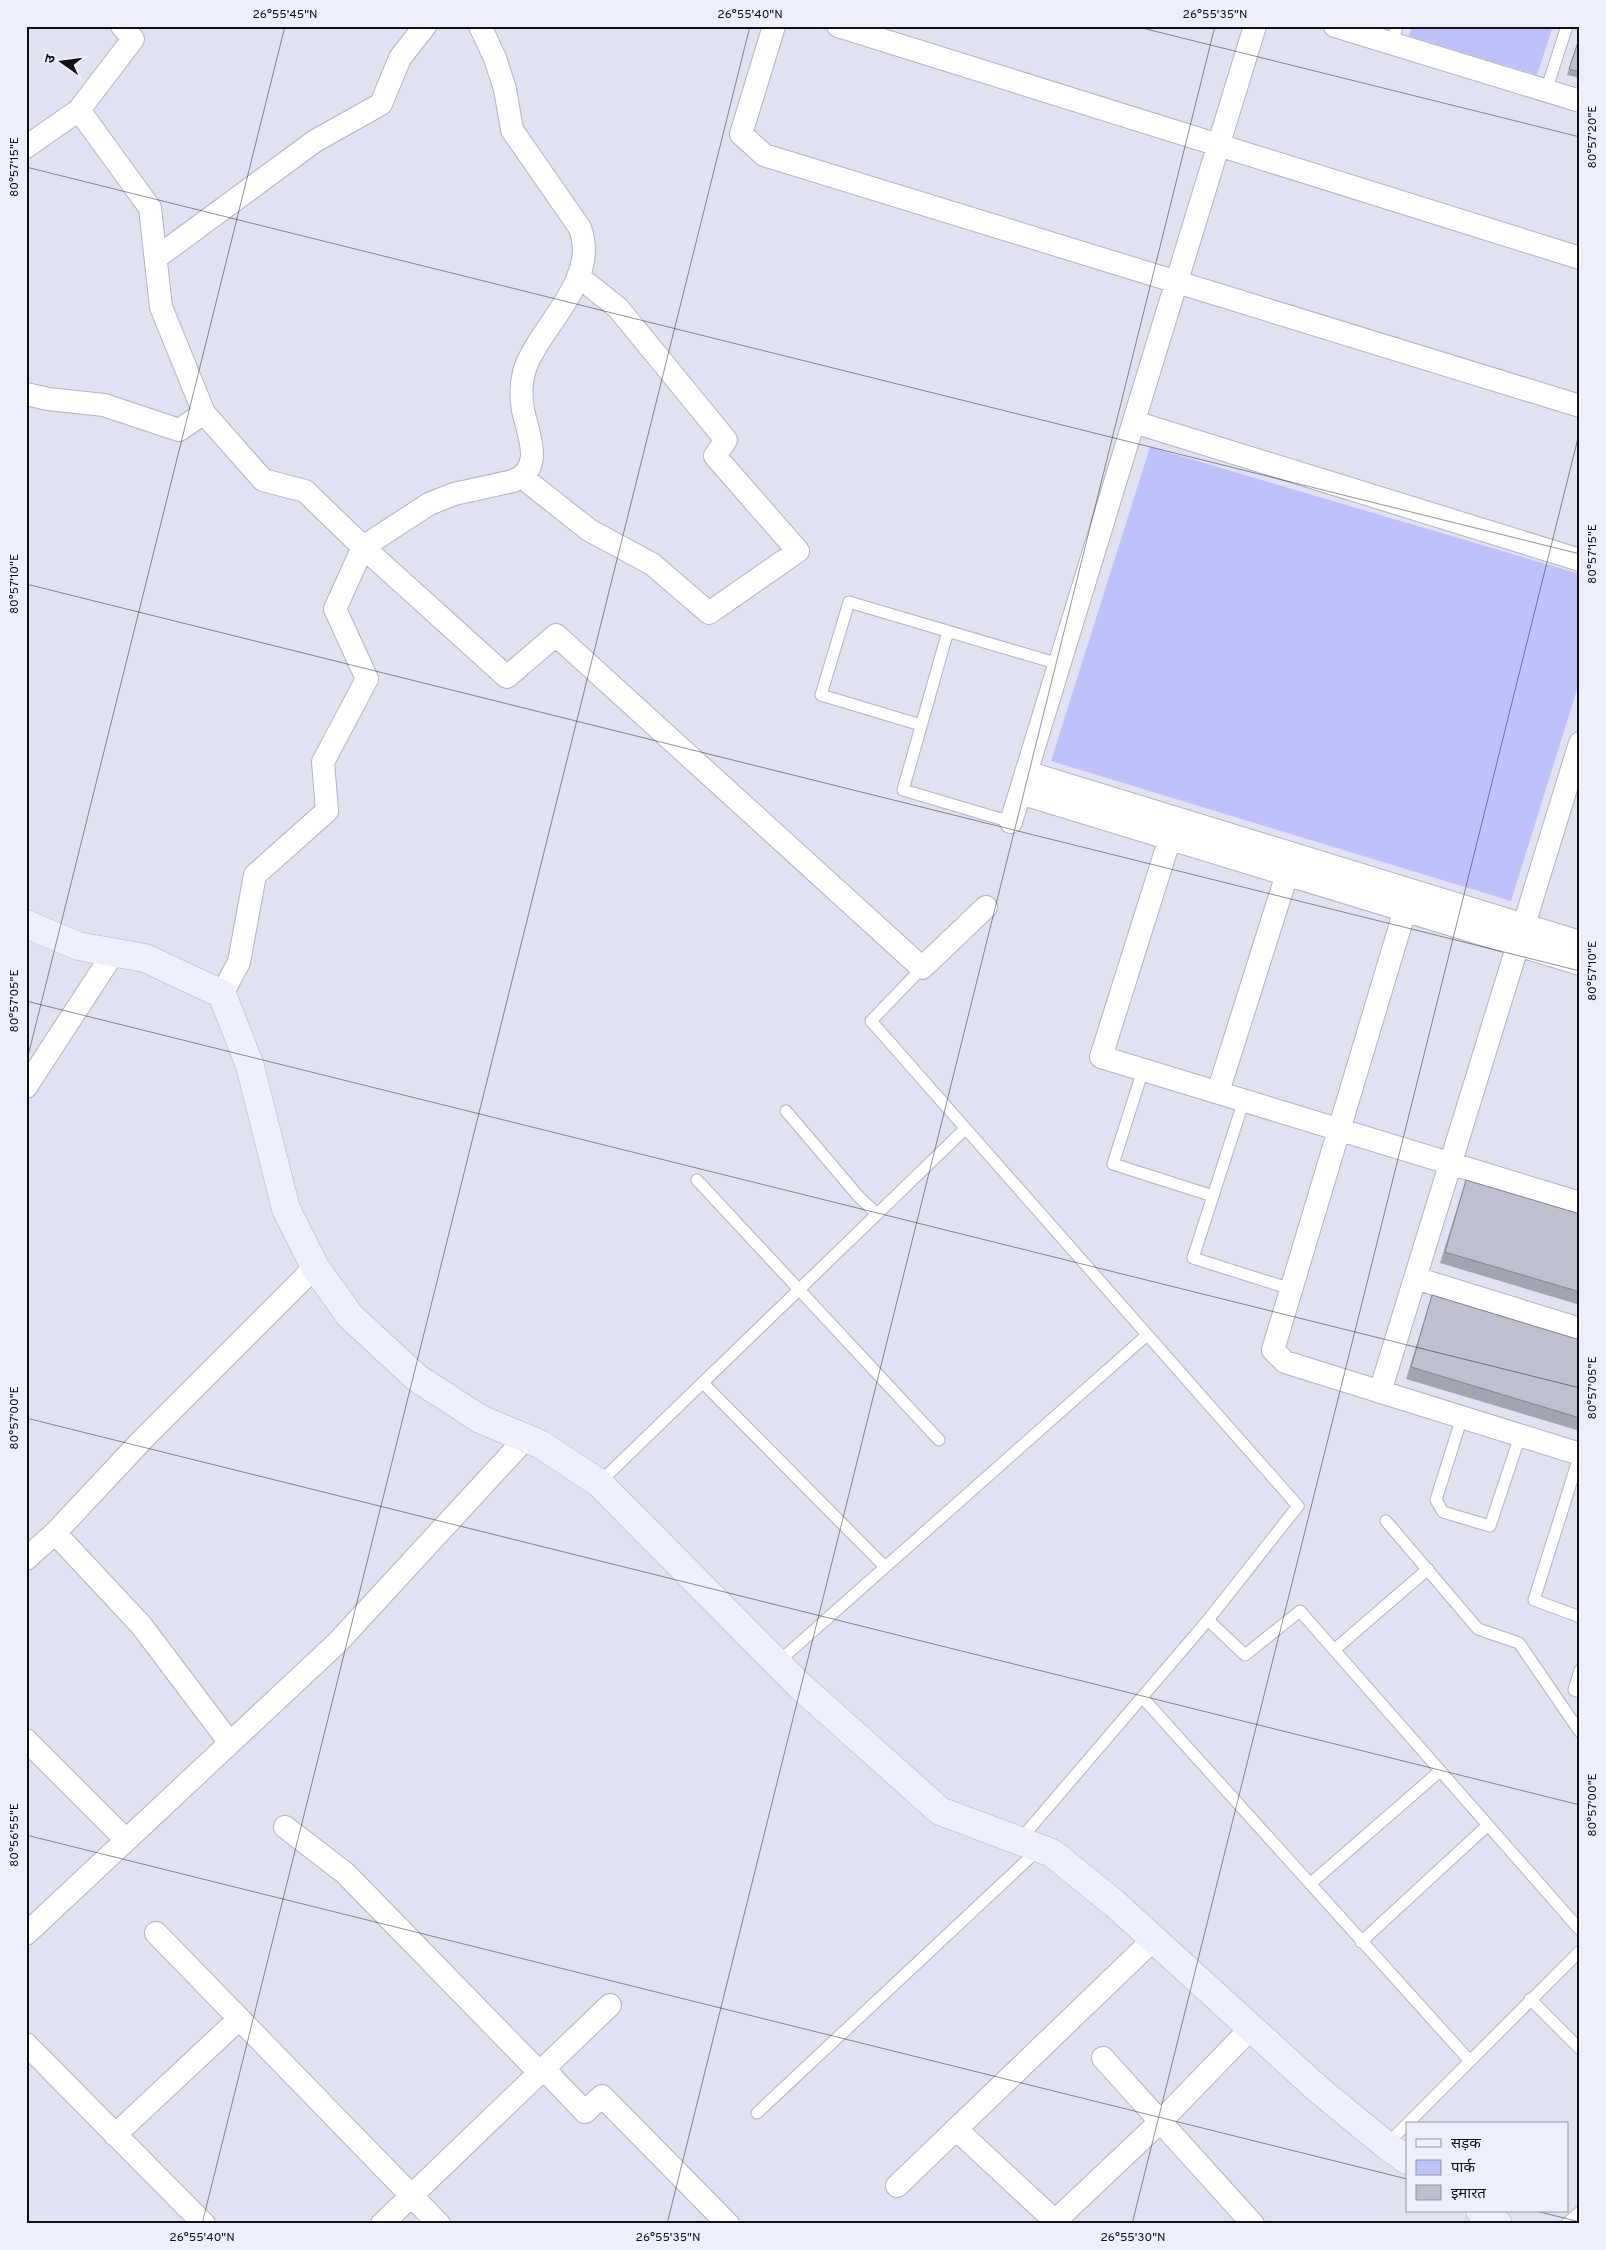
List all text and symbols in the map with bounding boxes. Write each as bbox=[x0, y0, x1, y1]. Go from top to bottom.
text: 26°55'45"N bbox=[252, 7, 318, 23]
text: 26°55'40"N bbox=[717, 7, 783, 23]
text: 26°55'35"N bbox=[1183, 7, 1247, 23]
north arrow bbox=[38, 38, 88, 88]
text: उ bbox=[42, 52, 60, 65]
text: 80°57'20"E bbox=[1585, 105, 1601, 169]
text: 80°57'15"E bbox=[7, 137, 23, 197]
text: 80°57'15"E bbox=[1585, 524, 1601, 584]
text: 80°57'10"E bbox=[7, 554, 23, 614]
text: 80°57'10"E bbox=[1585, 941, 1601, 1001]
text: 80°57'05"E bbox=[7, 969, 23, 1033]
text: 80°57'05"E bbox=[1585, 1356, 1601, 1420]
text: 80°57'00"E bbox=[7, 1386, 23, 1450]
text: 80°57'00"E bbox=[1585, 1773, 1601, 1837]
text: 80°56'55"E bbox=[7, 1803, 23, 1867]
legend bbox=[1406, 2122, 1568, 2212]
text: सड़क bbox=[1451, 2135, 1481, 2154]
text: पार्क bbox=[1451, 2158, 1475, 2178]
text: इमारत bbox=[1451, 2185, 1486, 2204]
text: 26°55'40"N bbox=[169, 2230, 235, 2246]
text: 26°55'35"N bbox=[636, 2230, 700, 2246]
text: 26°55'30"N bbox=[1100, 2230, 1166, 2246]

